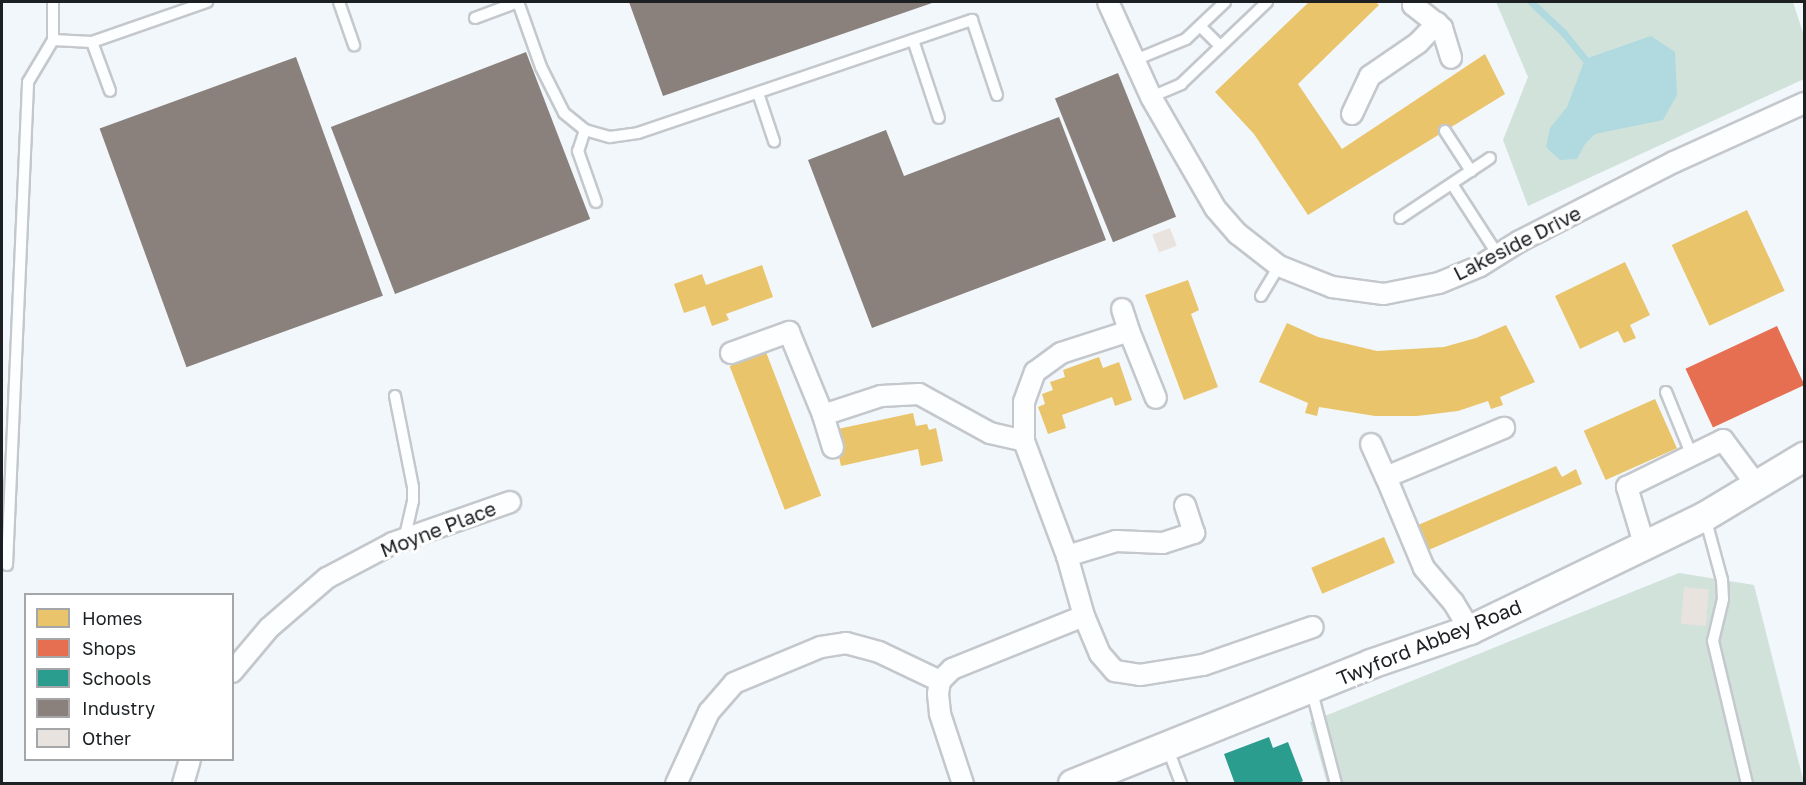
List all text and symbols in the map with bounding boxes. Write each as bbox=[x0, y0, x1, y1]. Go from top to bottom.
street label: Lakeside Drive bbox=[1449, 201, 1585, 285]
street label: Moyne Place bbox=[377, 496, 499, 562]
legend bbox=[24, 593, 234, 761]
street label: Twyford Abbey Road bbox=[1333, 594, 1525, 690]
text: Homes bbox=[82, 607, 142, 629]
text: Shops bbox=[82, 637, 136, 659]
text: Schools bbox=[82, 667, 151, 689]
text: Industry bbox=[82, 697, 155, 719]
text: Other bbox=[82, 727, 131, 749]

